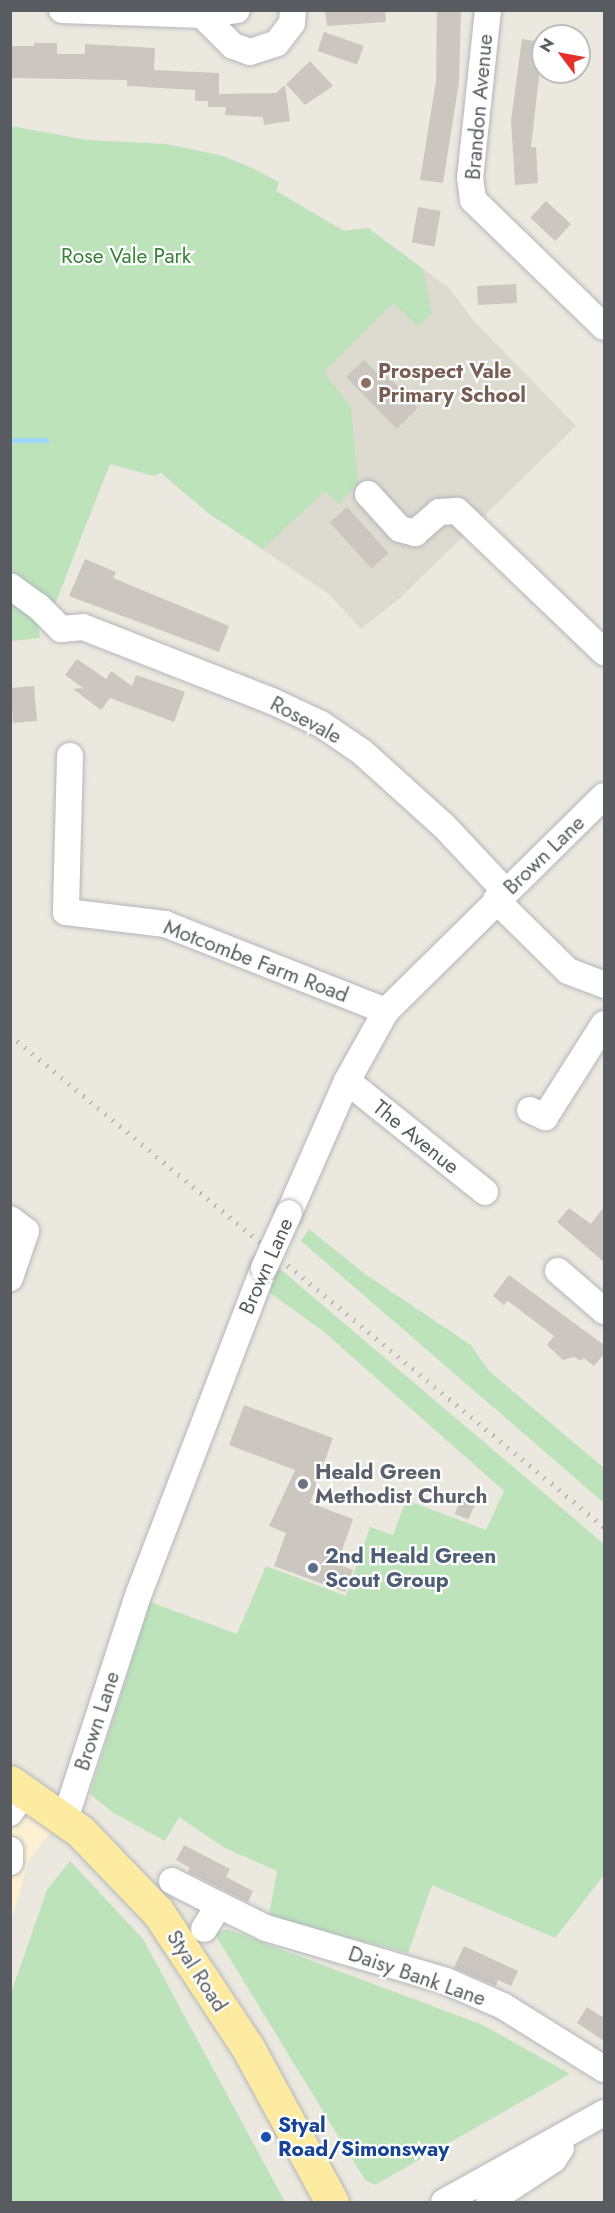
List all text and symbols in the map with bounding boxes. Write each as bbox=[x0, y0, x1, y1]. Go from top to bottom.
north arrow bbox=[531, 24, 591, 84]
street label: Brandon Avenue bbox=[460, 33, 498, 181]
text: N bbox=[534, 34, 560, 57]
park label: Rose Vale Park bbox=[61, 243, 191, 269]
place label: Prospect Vale Primary School bbox=[378, 358, 526, 408]
marker: Prospect Vale Primary School bbox=[359, 376, 373, 390]
street label: Rosevale bbox=[266, 691, 346, 749]
street label: Brown Lane bbox=[498, 810, 590, 900]
street label: Motcombe Farm Road bbox=[160, 914, 352, 1008]
street label: The Avenue bbox=[368, 1095, 464, 1179]
street label: Brown Lane bbox=[234, 1214, 298, 1318]
place label: Heald Green Methodist Church bbox=[315, 1459, 487, 1509]
marker: Heald Green Methodist Church bbox=[296, 1477, 310, 1491]
place label: 2nd Heald Green Scout Group bbox=[325, 1543, 496, 1593]
marker: 2nd Heald Green Scout Group bbox=[306, 1561, 320, 1575]
street label: Brown Lane bbox=[69, 1668, 125, 1774]
street label: Styal Road bbox=[161, 1925, 233, 2017]
street label: Daisy Bank Lane bbox=[345, 1941, 489, 2011]
place label: Styal Road/Simonsway bbox=[278, 2112, 449, 2162]
marker: Styal Road/Simonsway bbox=[259, 2130, 273, 2144]

